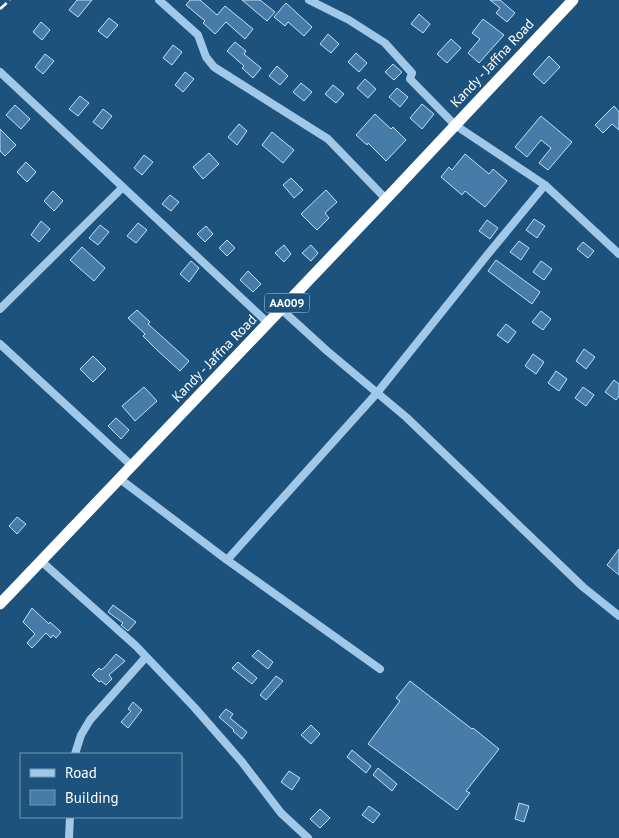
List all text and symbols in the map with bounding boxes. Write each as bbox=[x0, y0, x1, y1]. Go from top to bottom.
street label: Kandy - Jaffna Road bbox=[446, 15, 538, 111]
road number: AA009 bbox=[264, 294, 310, 312]
street label: Kandy - Jaffna Road bbox=[168, 311, 260, 405]
legend bbox=[20, 753, 182, 818]
text: Road bbox=[65, 763, 97, 782]
text: Building bbox=[65, 788, 119, 807]

